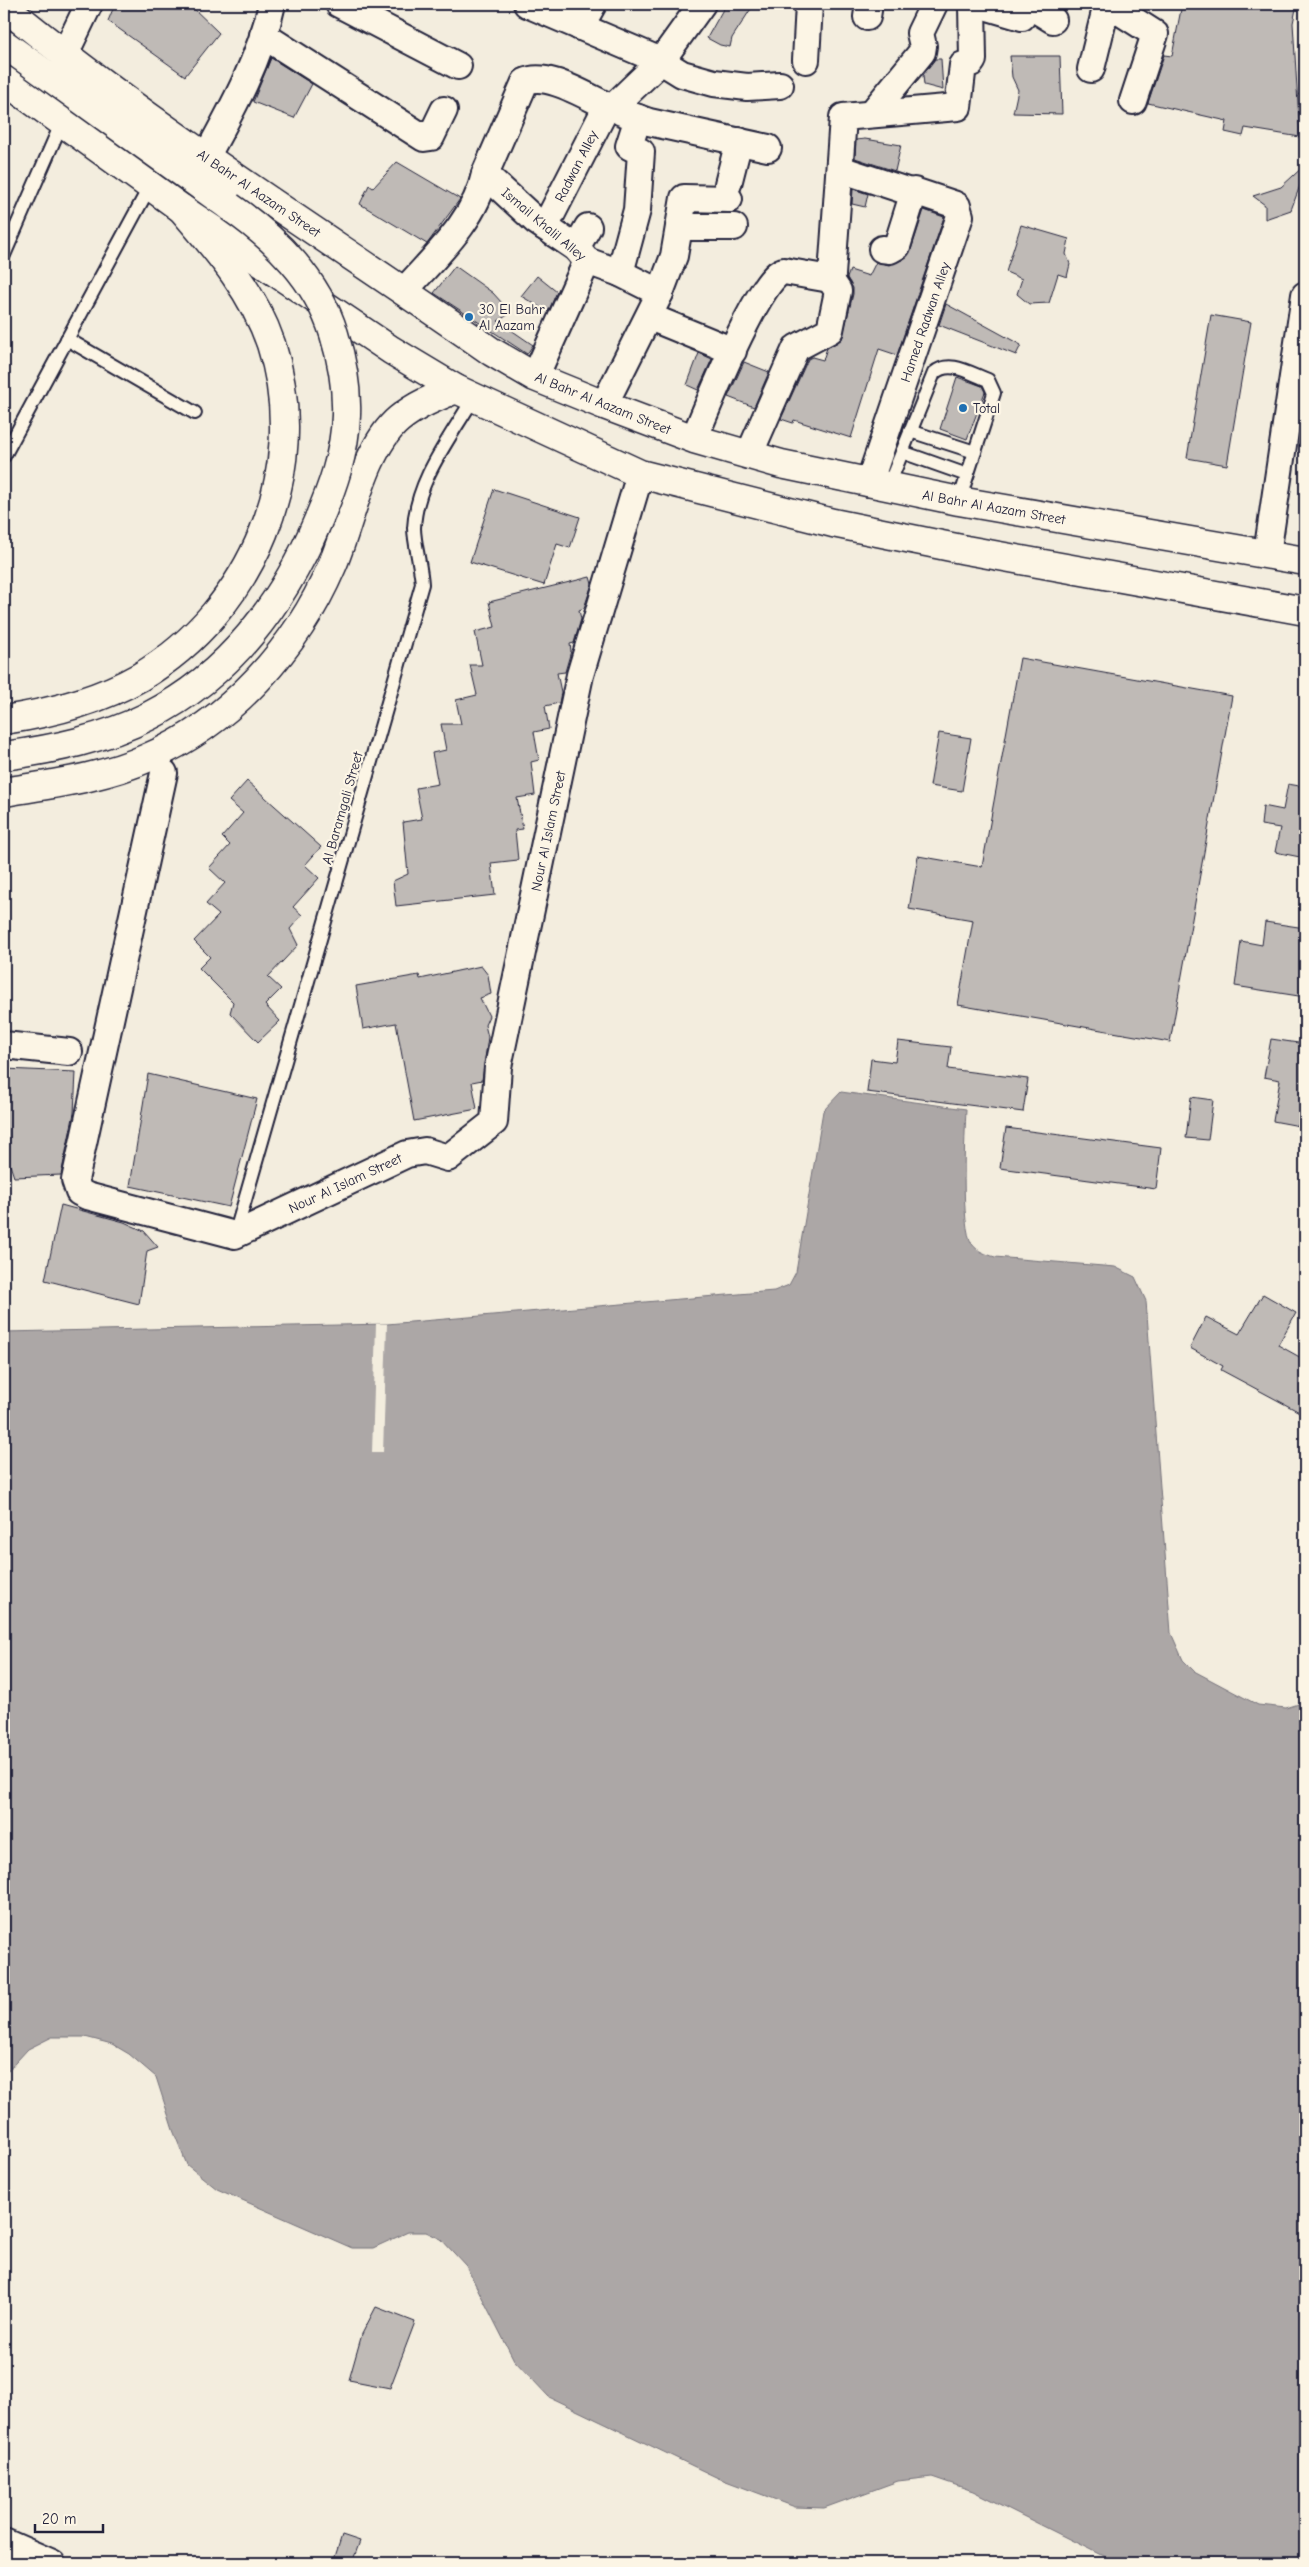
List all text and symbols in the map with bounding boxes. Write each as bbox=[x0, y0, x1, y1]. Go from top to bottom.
street label: Radwan Alley bbox=[551, 127, 602, 205]
street label: Al Bahr Al Aazam Street bbox=[194, 146, 324, 242]
street label: Ismail Khalil Alley bbox=[498, 184, 590, 265]
street label: Hamed Radwan Alley bbox=[897, 259, 954, 385]
place label: 30 El Bahr Al Aazam bbox=[479, 301, 545, 334]
marker: 30 El Bahr Al Aazam bbox=[463, 311, 475, 323]
street label: Al Bahr Al Aazam Street bbox=[532, 368, 674, 439]
place label: Total bbox=[973, 400, 1000, 417]
marker: Total bbox=[957, 402, 969, 414]
street label: Al Bahr Al Aazam Street bbox=[921, 487, 1068, 529]
street label: Al Baramgali Street bbox=[318, 749, 367, 866]
street label: Nour Al Islam Street bbox=[527, 768, 570, 893]
street label: Nour Al Islam Street bbox=[286, 1149, 405, 1217]
scale bar bbox=[35, 2502, 102, 2534]
text: 20 m bbox=[42, 2510, 76, 2528]

